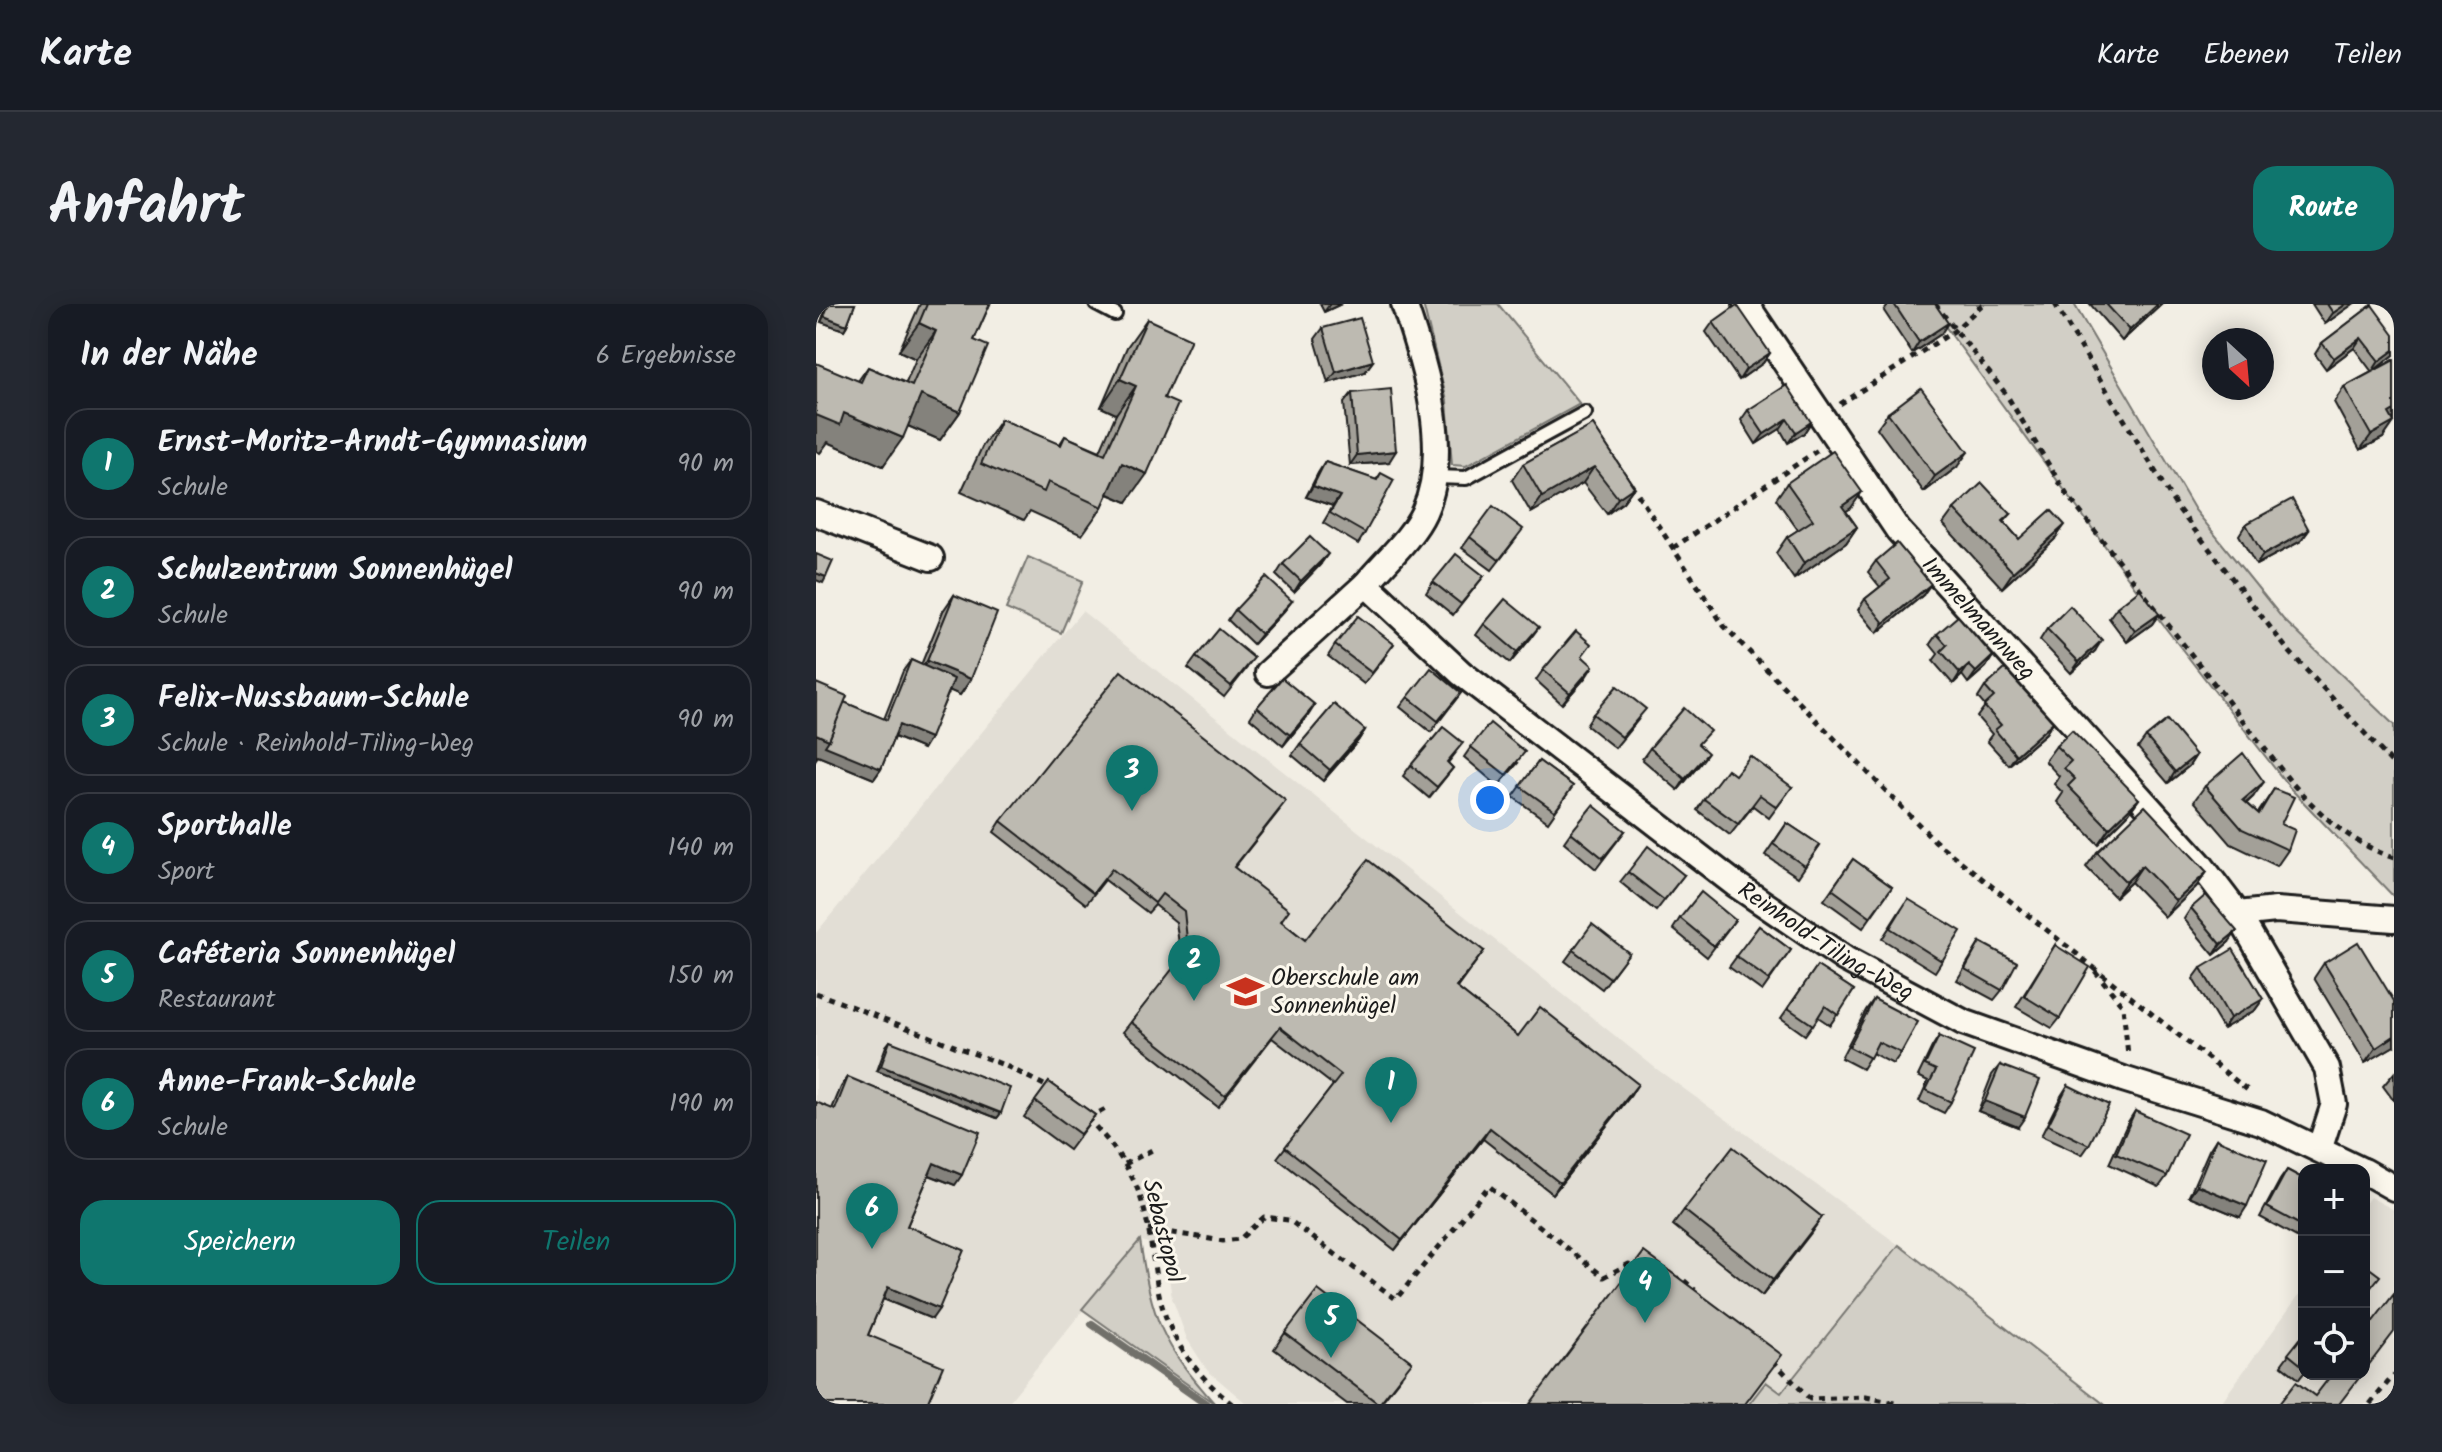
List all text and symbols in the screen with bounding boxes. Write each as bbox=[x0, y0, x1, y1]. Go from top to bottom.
text: Karte bbox=[40, 25, 132, 85]
text: Karte bbox=[2097, 33, 2159, 78]
text: Ebenen bbox=[2203, 33, 2289, 78]
text: Teilen bbox=[2333, 33, 2402, 78]
text: Anfahrt bbox=[48, 163, 244, 253]
button: Route bbox=[2253, 166, 2394, 251]
north arrow bbox=[2202, 328, 2274, 400]
text: In der Nähe bbox=[80, 329, 258, 383]
text: 6 Ergebnisse bbox=[596, 335, 736, 377]
text: Ernst-Moritz-Arndt-Gymnasium bbox=[158, 419, 587, 467]
text: 1 bbox=[104, 443, 112, 485]
text: 90 m bbox=[677, 443, 734, 485]
text: Schule bbox=[158, 467, 228, 509]
text: Schulzentrum Sonnenhügel bbox=[158, 547, 512, 595]
street label: Immelmannweg bbox=[1911, 548, 2045, 690]
text: 2 bbox=[100, 571, 116, 613]
text: 90 m bbox=[677, 571, 734, 613]
text: Schule bbox=[158, 595, 228, 637]
text: Felix-Nussbaum-Schule bbox=[158, 675, 469, 723]
text: 3 bbox=[101, 699, 115, 741]
text: 90 m bbox=[677, 699, 734, 741]
text: Schule · Reinhold-Tiling-Weg bbox=[158, 723, 474, 765]
pin: 3 bbox=[1106, 745, 1158, 811]
your location bbox=[1470, 780, 1510, 820]
text: Sporthalle bbox=[158, 803, 292, 851]
text: 4 bbox=[101, 827, 115, 869]
text: 140 m bbox=[667, 827, 734, 869]
text: Sport bbox=[158, 851, 215, 893]
street label: Reinhold-Tiling-Weg bbox=[1729, 871, 1921, 1012]
text: Caféteria Sonnenhügel bbox=[158, 931, 455, 979]
pin: 2 bbox=[1168, 935, 1220, 1001]
text: 5 bbox=[101, 955, 115, 997]
text: 150 m bbox=[668, 955, 734, 997]
place label: Oberschule am Sonnenhügel bbox=[1271, 959, 1419, 1026]
school or university icon: Oberschule am Sonnenhügel bbox=[1226, 973, 1264, 1011]
text: Restaurant bbox=[158, 979, 275, 1021]
pin: 1 bbox=[1365, 1057, 1417, 1123]
text: Anne-Frank-Schule bbox=[158, 1059, 416, 1107]
text: 6 bbox=[101, 1083, 115, 1125]
text: 190 m bbox=[669, 1083, 734, 1125]
text: Schule bbox=[158, 1107, 228, 1149]
map controls bbox=[2298, 1164, 2370, 1380]
button: + bbox=[2298, 1164, 2370, 1236]
street label: Sebastopol bbox=[1130, 1175, 1194, 1287]
pin: 6 bbox=[846, 1183, 898, 1249]
button: Speichern bbox=[80, 1200, 400, 1285]
button: Teilen bbox=[416, 1200, 736, 1285]
button: − bbox=[2298, 1236, 2370, 1308]
pin: 4 bbox=[1619, 1257, 1671, 1323]
pin: 5 bbox=[1305, 1292, 1357, 1358]
button: locate bbox=[2298, 1308, 2370, 1380]

